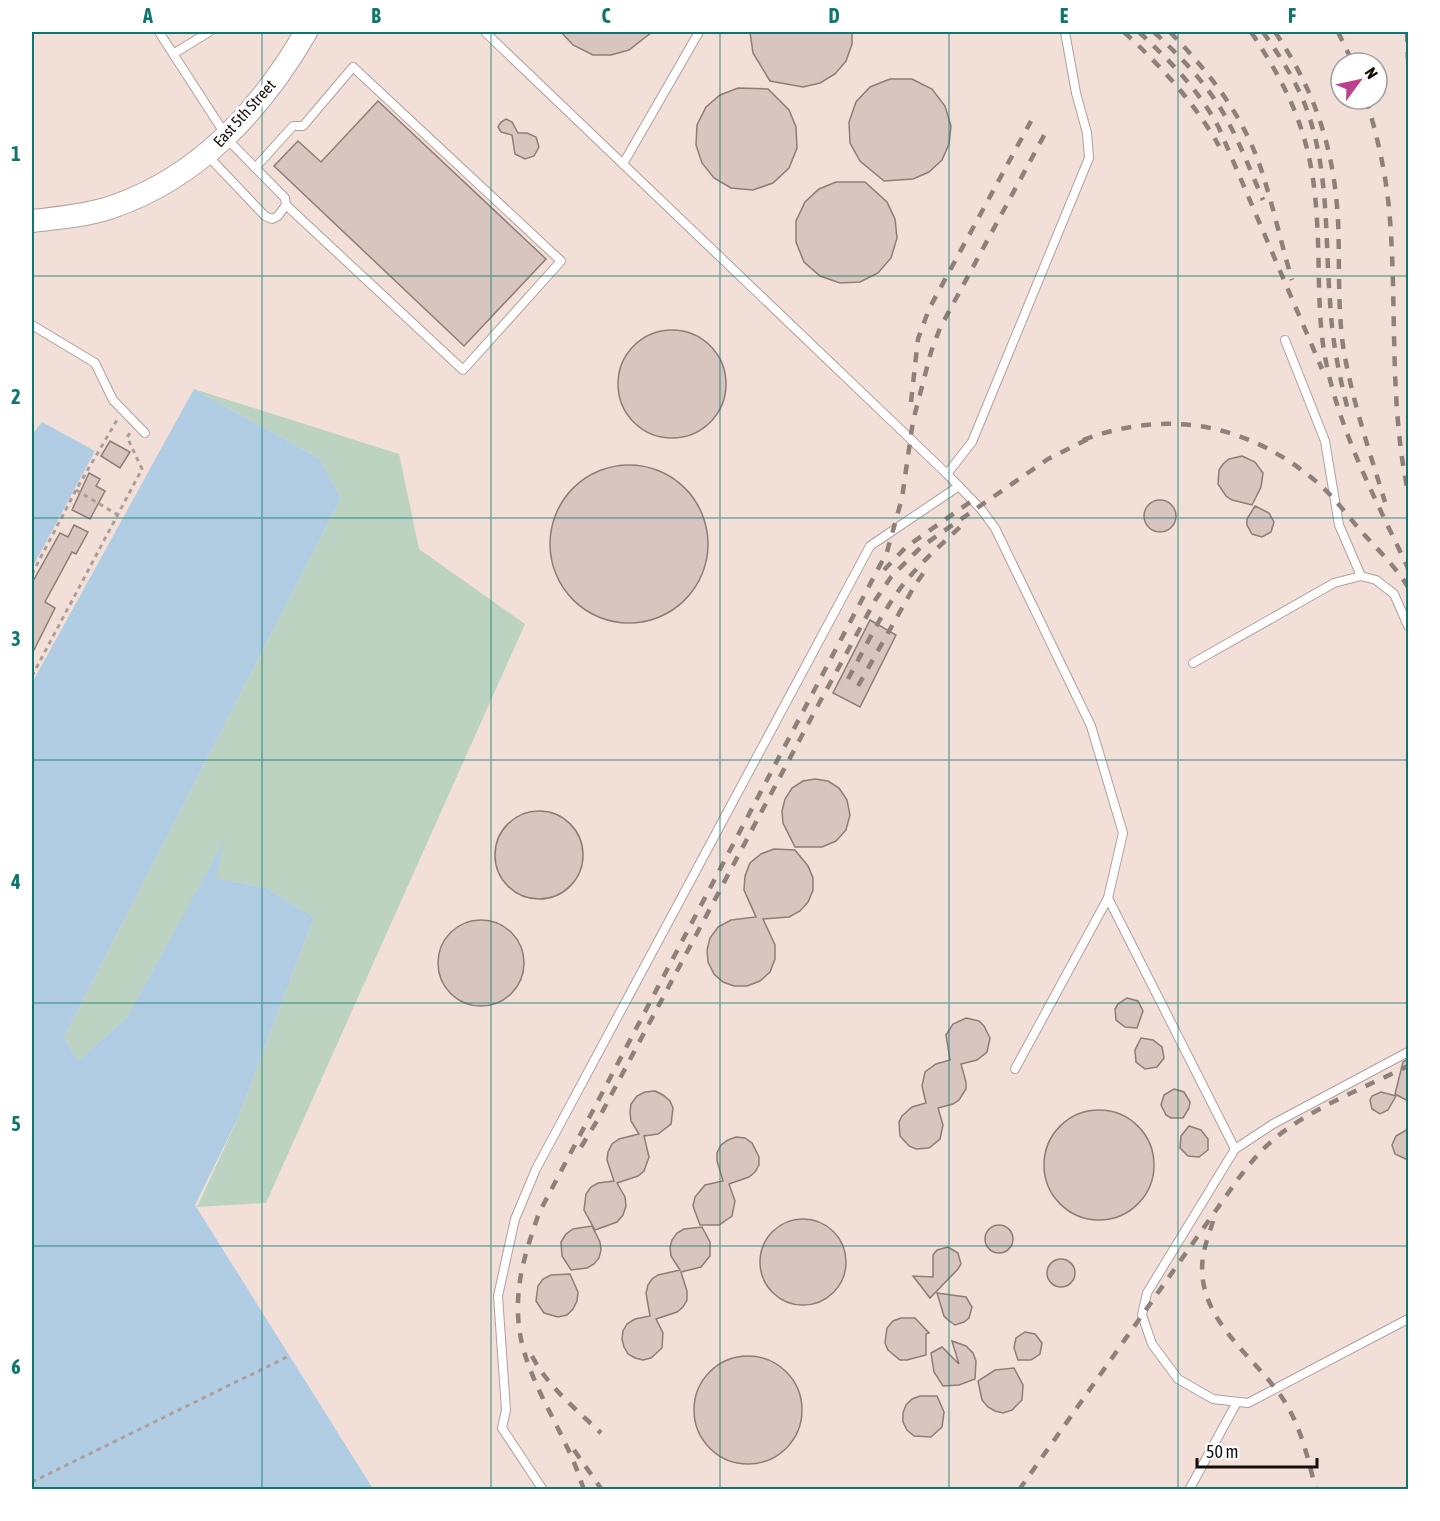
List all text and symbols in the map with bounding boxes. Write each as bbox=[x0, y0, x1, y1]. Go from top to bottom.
text: A bbox=[142, 4, 153, 27]
text: B bbox=[371, 4, 381, 27]
text: C bbox=[602, 4, 611, 27]
text: D bbox=[828, 4, 840, 27]
text: E bbox=[1060, 4, 1069, 27]
text: F bbox=[1288, 4, 1296, 27]
north arrow bbox=[1329, 51, 1389, 111]
text: N bbox=[1361, 64, 1382, 82]
street label: East 5th Street bbox=[209, 76, 279, 150]
text: 1 bbox=[11, 142, 21, 165]
text: 2 bbox=[11, 385, 21, 408]
text: 3 bbox=[11, 627, 21, 650]
text: 4 bbox=[10, 870, 21, 893]
text: 5 bbox=[11, 1112, 21, 1135]
text: 6 bbox=[11, 1355, 21, 1378]
scale bar bbox=[1197, 1431, 1317, 1469]
text: 50 m bbox=[1206, 1441, 1238, 1462]

